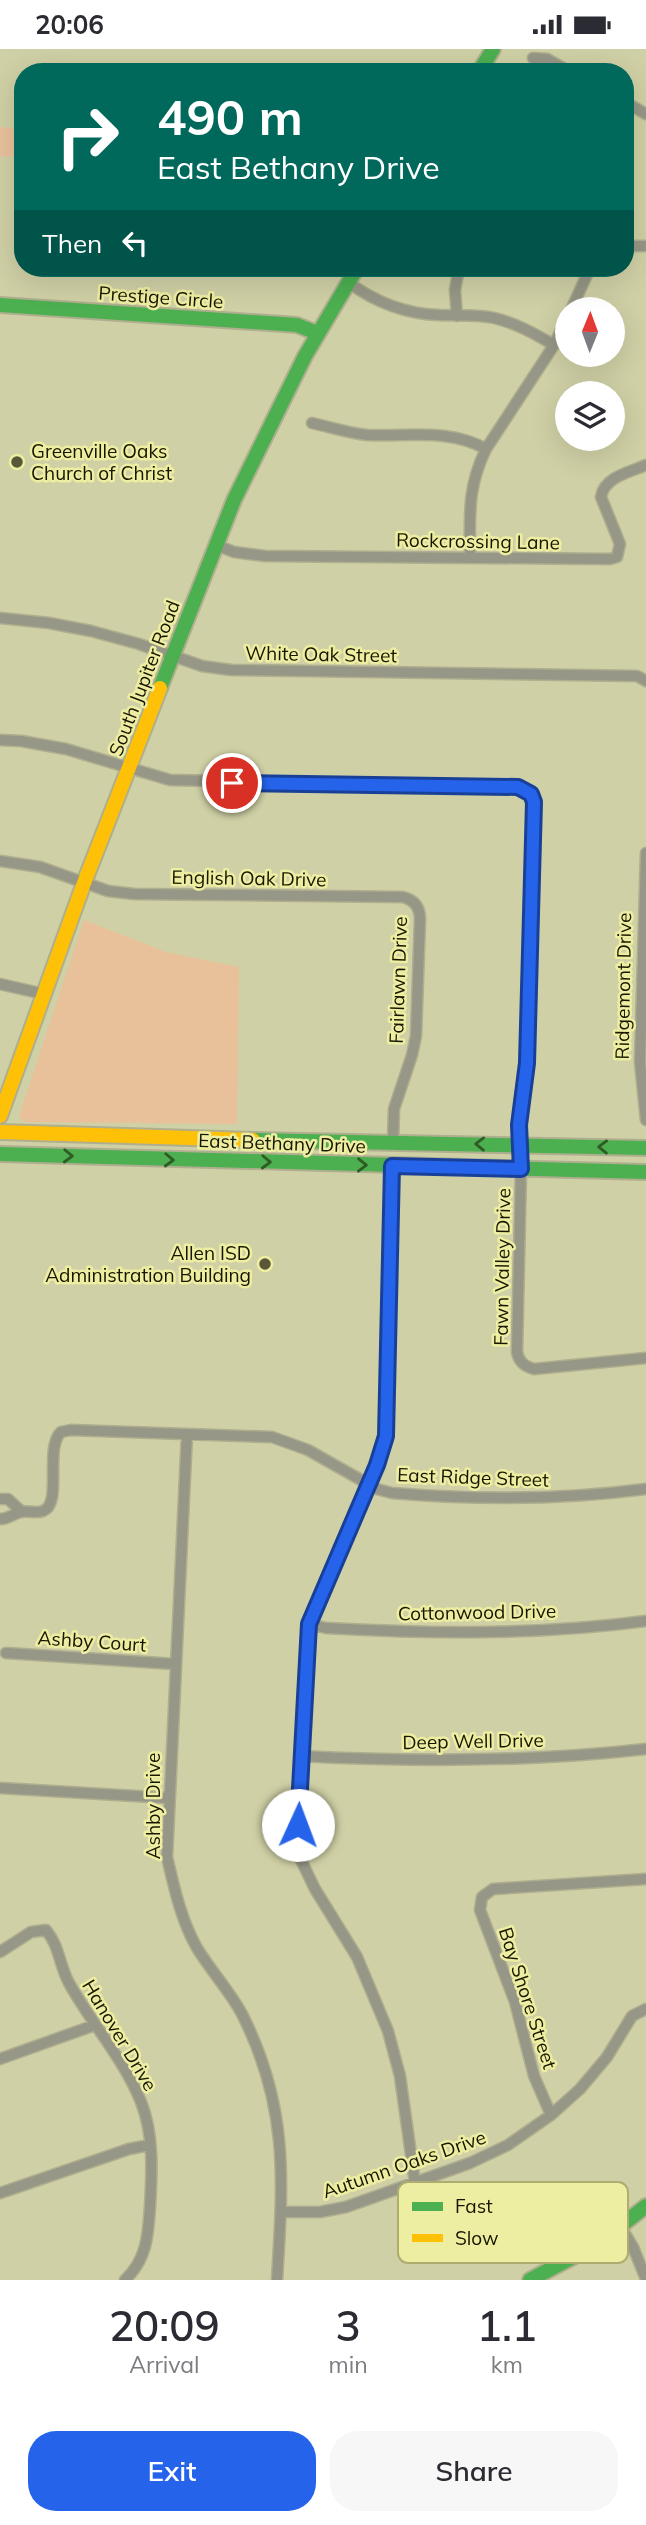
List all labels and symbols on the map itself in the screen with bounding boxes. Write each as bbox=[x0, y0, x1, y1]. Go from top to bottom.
street label: Prestige Circle bbox=[98, 281, 224, 313]
north arrow bbox=[555, 297, 625, 367]
place label: Greenville Oaks Church of Christ bbox=[31, 439, 172, 485]
marker: Greenville Oaks Church of Christ bbox=[9, 454, 25, 470]
street label: Rockcrossing Lane bbox=[396, 528, 560, 554]
street label: South Jupiter Road bbox=[103, 597, 185, 759]
street label: White Oak Street bbox=[245, 641, 398, 667]
pin bbox=[202, 753, 262, 813]
street label: English Oak Drive bbox=[171, 865, 327, 891]
street label: Ridgemont Drive bbox=[610, 912, 636, 1060]
street label: Fairlawn Drive bbox=[384, 916, 412, 1044]
street label: East Bethany Drive bbox=[198, 1128, 366, 1158]
one-way arrow bbox=[474, 1136, 485, 1152]
one-way arrow bbox=[597, 1139, 608, 1154]
one-way arrow bbox=[63, 1148, 74, 1163]
one-way arrow bbox=[163, 1152, 174, 1167]
one-way arrow bbox=[261, 1155, 272, 1170]
one-way arrow bbox=[358, 1157, 368, 1173]
street label: Fawn Valley Drive bbox=[489, 1188, 515, 1346]
place label: Allen ISD Administration Building bbox=[45, 1241, 251, 1287]
marker: Allen ISD Administration Building bbox=[257, 1256, 273, 1272]
street label: East Ridge Street bbox=[397, 1462, 550, 1492]
street label: Cottonwood Drive bbox=[398, 1599, 556, 1625]
street label: Ashby Court bbox=[37, 1625, 148, 1657]
street label: Deep Well Drive bbox=[402, 1728, 544, 1754]
street label: Ashby Drive bbox=[141, 1753, 165, 1859]
position arrow bbox=[261, 1788, 335, 1862]
street label: Bay Shore Street bbox=[494, 1924, 562, 2072]
street label: Hanover Drive bbox=[77, 1975, 163, 2095]
street label: Autumn Oaks Drive bbox=[319, 2125, 489, 2203]
legend bbox=[398, 2182, 628, 2263]
text: Fast bbox=[455, 2194, 493, 2218]
text: Slow bbox=[455, 2226, 499, 2250]

